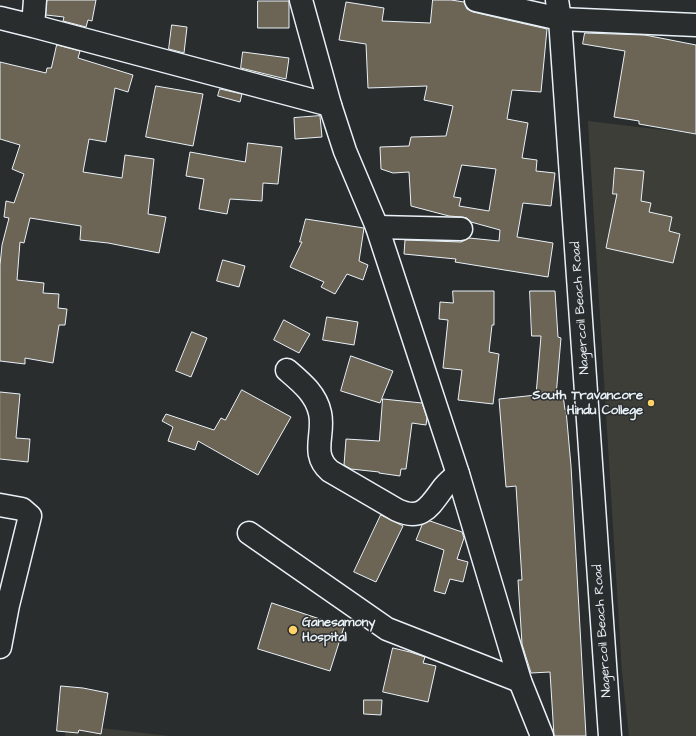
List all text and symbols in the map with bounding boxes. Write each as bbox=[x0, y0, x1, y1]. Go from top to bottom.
street label: Nagercoil Beach Road bbox=[569, 241, 593, 375]
place label: South Travancore Hindu College bbox=[532, 388, 643, 419]
marker: South Travancore Hindu College bbox=[646, 398, 656, 408]
street label: Nagercoil Beach Road bbox=[591, 564, 615, 698]
place label: Ganesamony Hospital bbox=[302, 615, 375, 646]
marker: Ganesamony Hospital bbox=[287, 624, 299, 636]

